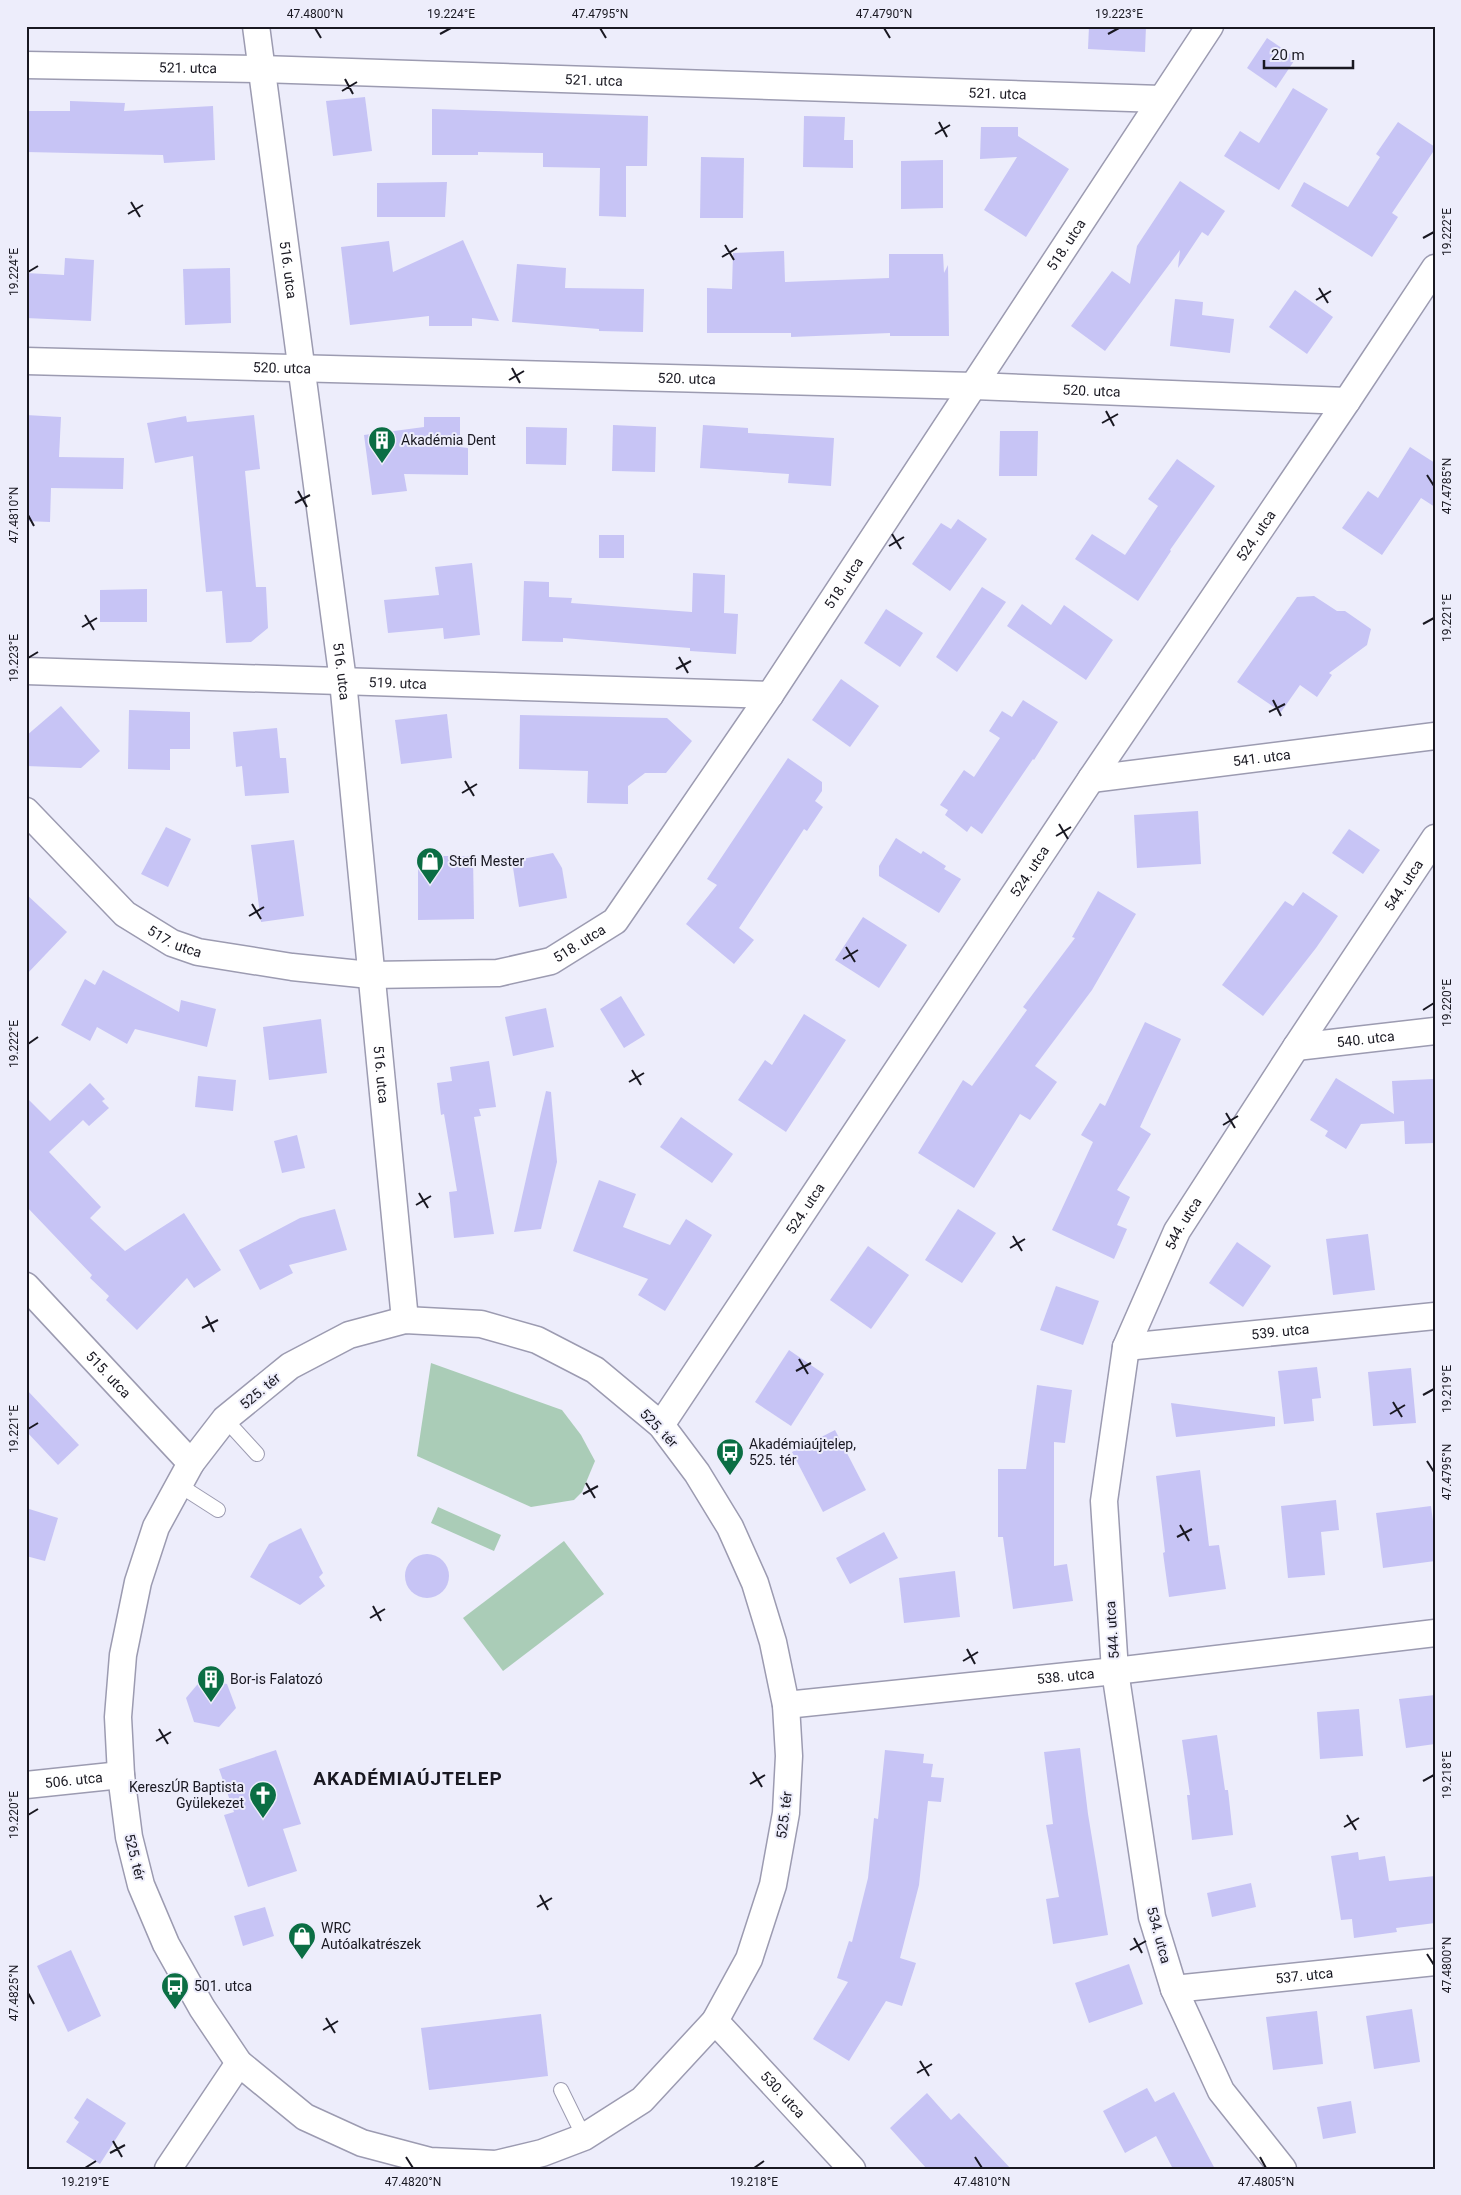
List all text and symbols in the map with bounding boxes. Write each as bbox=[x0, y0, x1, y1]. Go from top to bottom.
text: 47.4800°N bbox=[287, 7, 343, 21]
text: 19.224°E bbox=[427, 7, 475, 21]
text: 47.4795°N bbox=[572, 7, 628, 21]
text: 47.4790°N bbox=[856, 7, 912, 21]
text: 19.223°E bbox=[1095, 7, 1143, 21]
scale bar bbox=[1264, 38, 1352, 70]
text: 20 m bbox=[1271, 46, 1305, 64]
street label: 521. utca bbox=[159, 59, 217, 76]
street label: 521. utca bbox=[564, 71, 623, 89]
street label: 521. utca bbox=[968, 85, 1027, 103]
text: 19.222°E bbox=[1440, 208, 1454, 256]
street label: 518. utca bbox=[1043, 216, 1089, 273]
street label: 516. utca bbox=[277, 240, 300, 300]
text: 19.224°E bbox=[7, 248, 21, 296]
street label: 520. utca bbox=[253, 359, 311, 377]
street label: 520. utca bbox=[658, 370, 716, 387]
street label: 520. utca bbox=[1062, 382, 1121, 400]
building icon: Akadémia Dent bbox=[367, 425, 397, 464]
place label: Akadémia Dent bbox=[401, 432, 496, 448]
text: 47.4785°N bbox=[1440, 458, 1454, 514]
text: 47.4810°N bbox=[7, 487, 21, 543]
street label: 524. utca bbox=[1233, 507, 1279, 564]
street label: 518. utca bbox=[821, 554, 866, 612]
text: 19.221°E bbox=[1440, 594, 1454, 642]
text: 19.223°E bbox=[7, 634, 21, 682]
street label: 516. utca bbox=[330, 641, 353, 701]
street label: 519. utca bbox=[369, 674, 427, 692]
street label: 541. utca bbox=[1232, 746, 1291, 769]
street label: 524. utca bbox=[1007, 843, 1052, 900]
shop icon: Stefi Mester bbox=[415, 846, 445, 885]
place label: Stefi Mester bbox=[449, 853, 524, 869]
street label: 544. utca bbox=[1381, 857, 1426, 914]
street label: 518. utca bbox=[550, 921, 608, 965]
street label: 517. utca bbox=[145, 922, 204, 961]
text: 19.220°E bbox=[1440, 979, 1454, 1027]
text: 19.222°E bbox=[7, 1020, 21, 1068]
street label: 540. utca bbox=[1336, 1028, 1395, 1050]
street label: 516. utca bbox=[370, 1045, 392, 1104]
street label: 524. utca bbox=[782, 1180, 828, 1237]
street label: 544. utca bbox=[1162, 1194, 1205, 1252]
street label: 539. utca bbox=[1251, 1321, 1310, 1342]
street label: 515. utca bbox=[83, 1348, 134, 1401]
text: 19.219°E bbox=[1440, 1365, 1454, 1413]
street label: 525. tér bbox=[237, 1369, 284, 1412]
text: 19.221°E bbox=[7, 1405, 21, 1453]
street label: 525. tér bbox=[637, 1405, 681, 1451]
place label: Akadémiaújtelep, 525. tér bbox=[749, 1436, 856, 1468]
bus stop icon: Akadémiaújtelep, 525. tér bbox=[715, 1437, 745, 1476]
text: 47.4795°N bbox=[1440, 1444, 1454, 1500]
street label: 544. utca bbox=[1102, 1601, 1122, 1659]
building icon: Bor-is Falatozó bbox=[196, 1664, 226, 1703]
street label: 538. utca bbox=[1036, 1665, 1095, 1687]
place label: Bor-is Falatozó bbox=[230, 1671, 323, 1687]
text: 19.218°E bbox=[1440, 1751, 1454, 1799]
district label: AKADÉMIAÚJTELEP bbox=[313, 1767, 503, 1790]
street label: 506. utca bbox=[44, 1769, 103, 1791]
place label: KereszÚR Baptista Gyülekezet bbox=[129, 1778, 244, 1811]
church icon: KereszÚR Baptista Gyülekezet bbox=[248, 1780, 278, 1819]
street label: 525. tér bbox=[773, 1790, 795, 1840]
text: 19.220°E bbox=[7, 1791, 21, 1839]
street label: 525. tér bbox=[121, 1832, 149, 1882]
street label: 534. utca bbox=[1144, 1905, 1174, 1965]
place label: WRC Autóalkatrészek bbox=[321, 1920, 422, 1952]
shop icon: WRC Autóalkatrészek bbox=[287, 1921, 317, 1960]
text: 47.4800°N bbox=[1440, 1937, 1454, 1993]
text: 47.4825°N bbox=[7, 1965, 21, 2021]
street label: 537. utca bbox=[1275, 1965, 1334, 1986]
bus stop icon: 501. utca bbox=[160, 1971, 190, 2010]
place label: 501. utca bbox=[194, 1978, 252, 1994]
street label: 530. utca bbox=[757, 2068, 809, 2121]
text: 19.219°E bbox=[61, 2175, 109, 2189]
text: 47.4820°N bbox=[385, 2175, 441, 2189]
text: 19.218°E bbox=[730, 2175, 778, 2189]
text: 47.4810°N bbox=[954, 2175, 1010, 2189]
text: 47.4805°N bbox=[1238, 2175, 1294, 2189]

